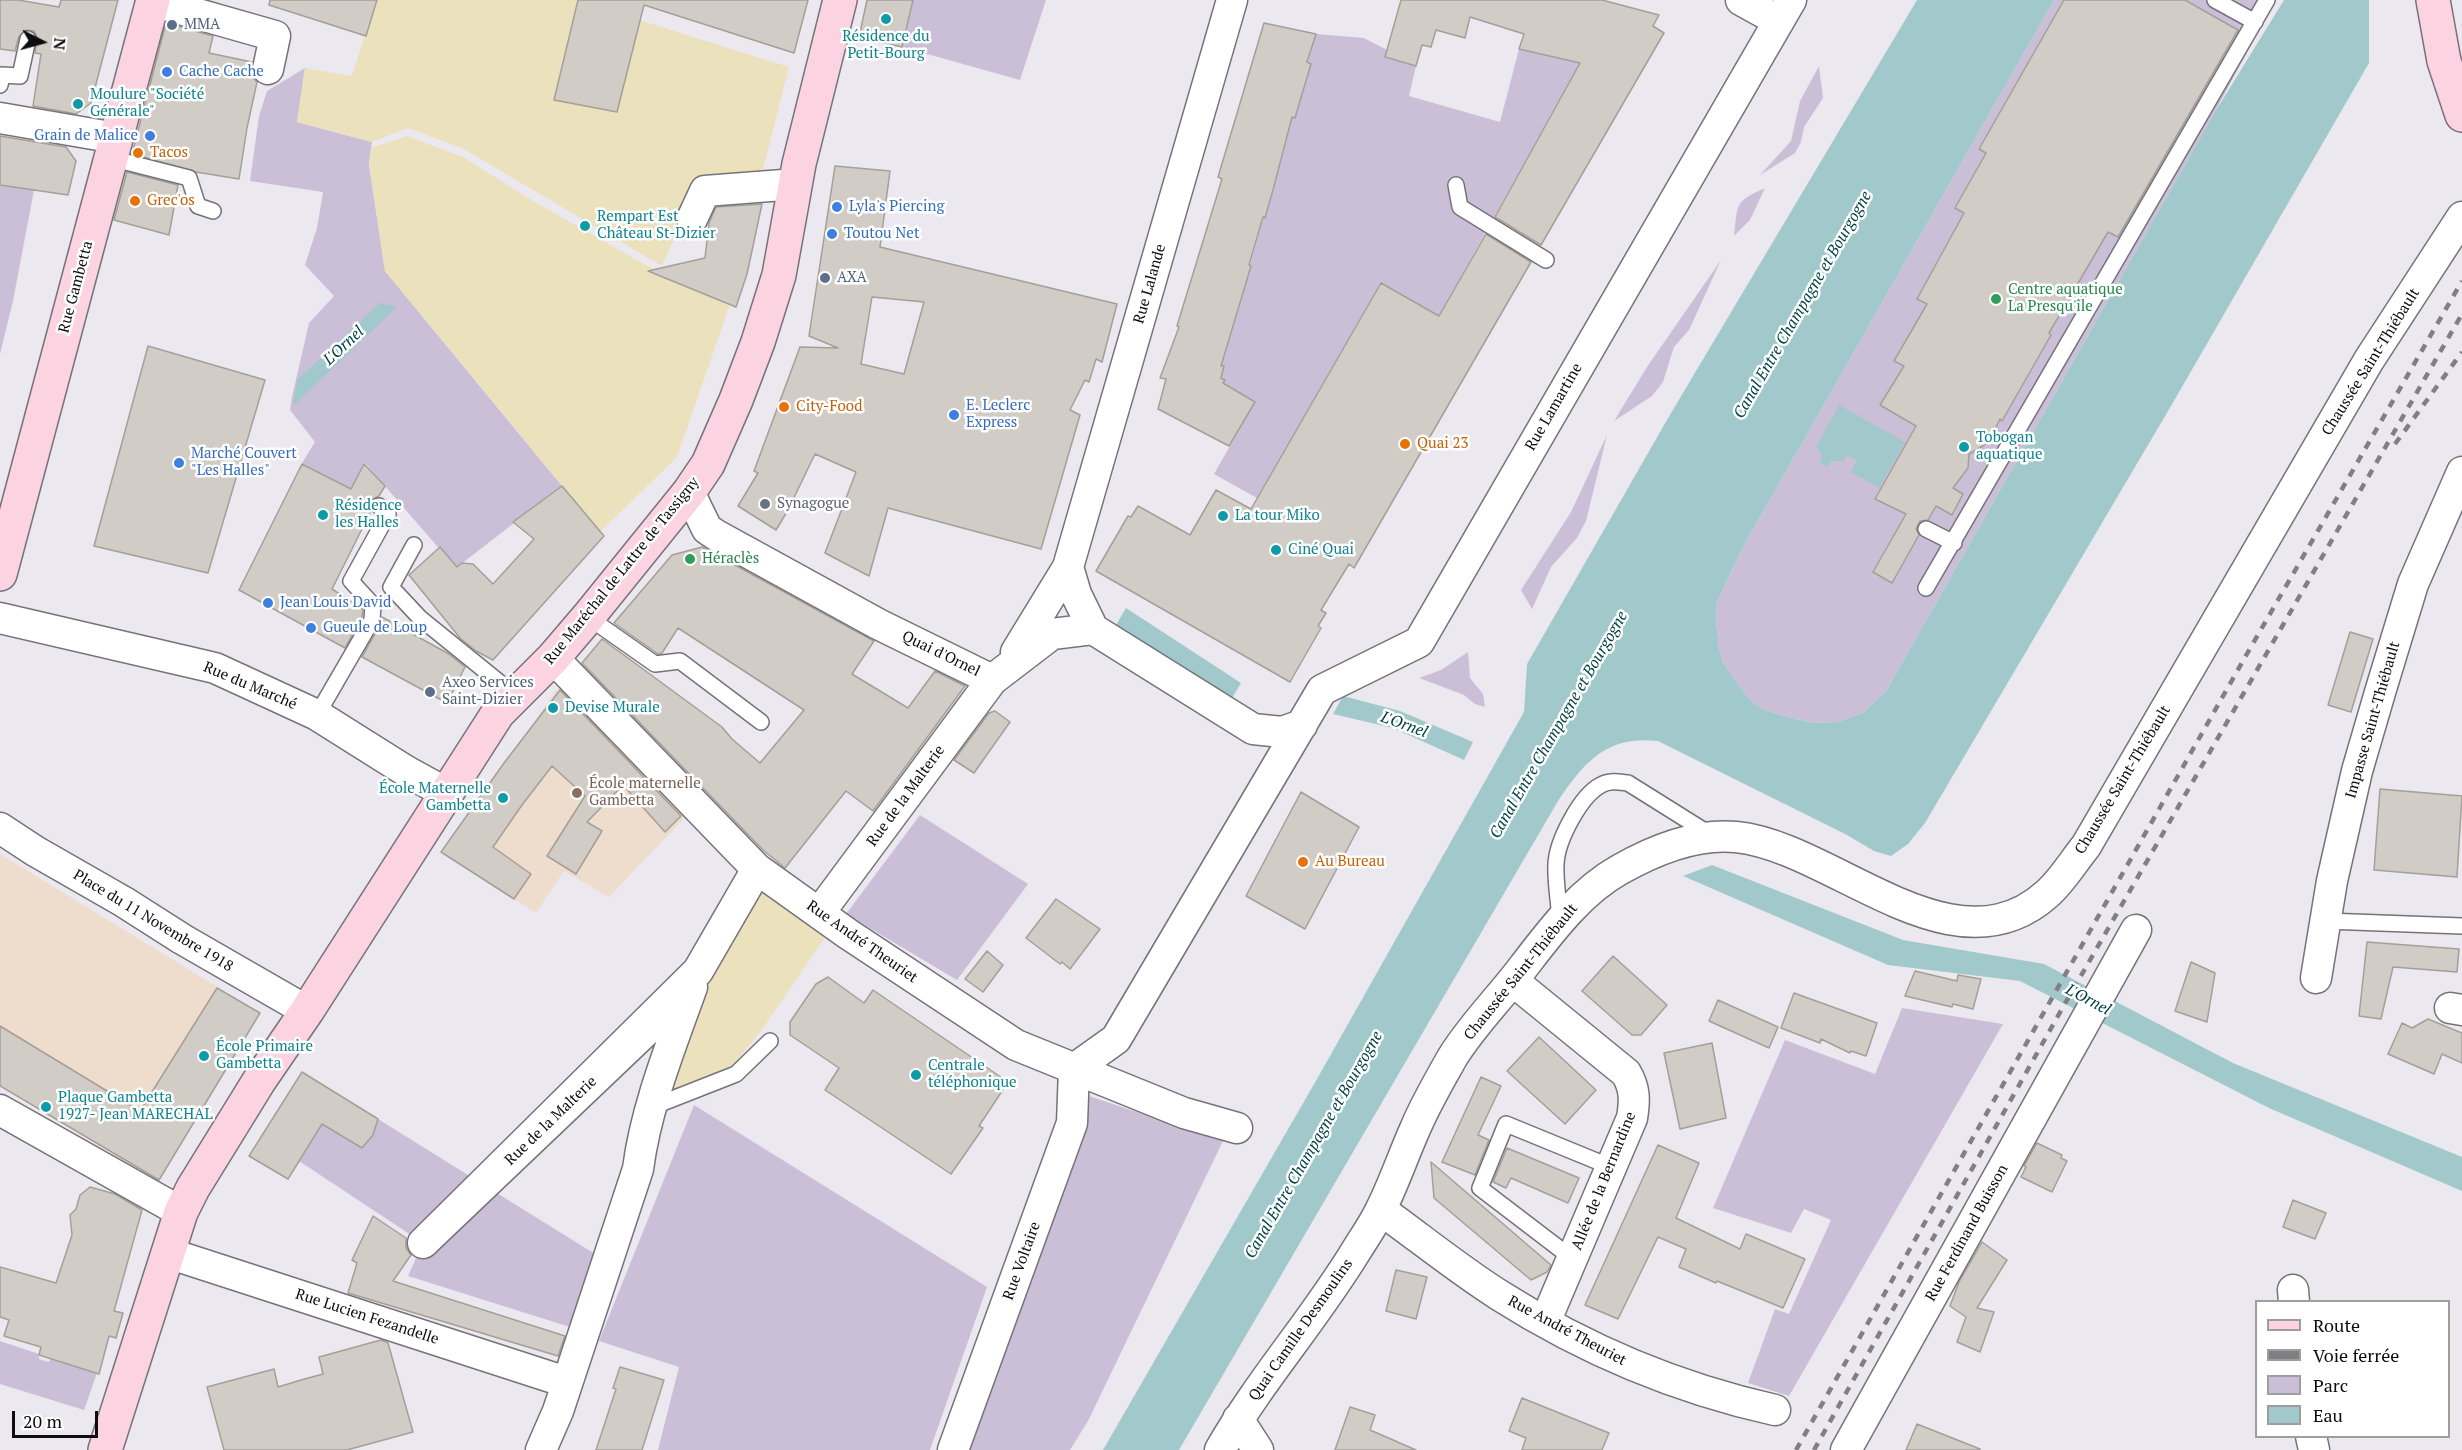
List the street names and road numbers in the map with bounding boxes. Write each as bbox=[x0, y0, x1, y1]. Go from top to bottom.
street label: Rue Gambetta bbox=[55, 239, 97, 335]
street label: Rue Lalande bbox=[1130, 242, 1170, 326]
street label: Chaussée Saint-Thiébault bbox=[2318, 285, 2424, 439]
street label: Rue Lamartine bbox=[1522, 360, 1586, 454]
street label: Rue Maréchal de Lattre de Tassigny bbox=[541, 474, 703, 668]
street label: Quai d'Ornel bbox=[899, 627, 983, 681]
street label: Impasse Saint-Thiébault bbox=[2342, 639, 2404, 801]
street label: Rue du Marché bbox=[201, 658, 299, 714]
street label: Chaussée Saint-Thiébault bbox=[2071, 702, 2175, 858]
street label: Rue de la Malterie bbox=[863, 742, 949, 850]
street label: Place du 11 Novembre 1918 bbox=[70, 866, 236, 976]
street label: Rue André Theuriet bbox=[803, 897, 921, 987]
street label: Chaussée Saint-Thiébault bbox=[1460, 900, 1582, 1044]
street label: Rue de la Malterie bbox=[501, 1073, 601, 1169]
street label: Allée de la Bernardine bbox=[1568, 1109, 1640, 1253]
street label: Rue Ferdinand Buisson bbox=[1922, 1161, 2012, 1305]
street label: Rue Voltaire bbox=[1000, 1219, 1044, 1303]
street label: Quai Camille Desmoulins bbox=[1245, 1255, 1357, 1405]
street label: Rue Lucien Fezandelle bbox=[293, 1285, 441, 1349]
street label: Rue André Theuriet bbox=[1505, 1292, 1629, 1370]

